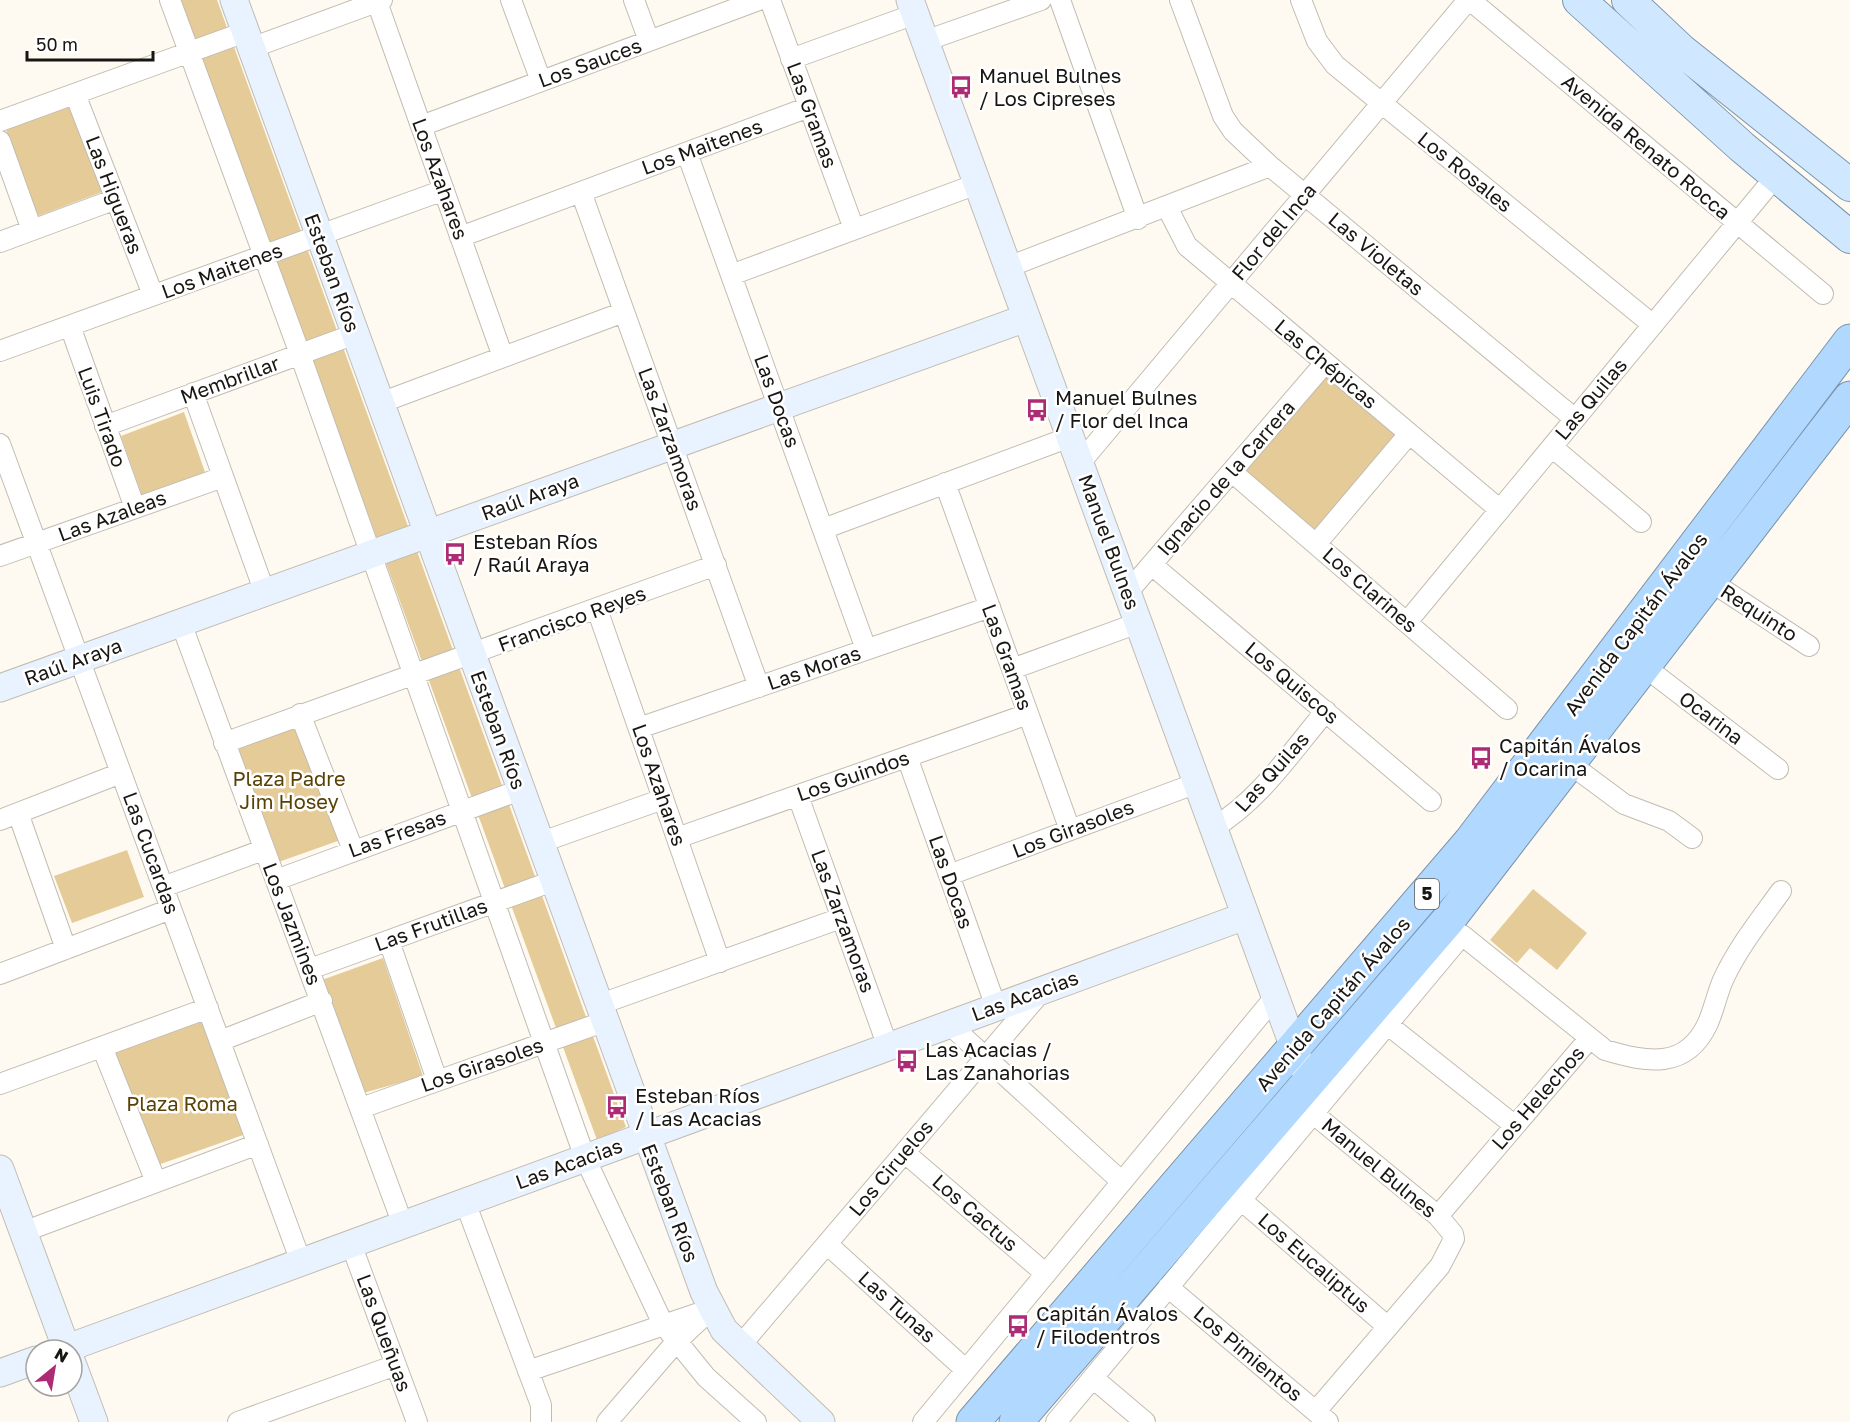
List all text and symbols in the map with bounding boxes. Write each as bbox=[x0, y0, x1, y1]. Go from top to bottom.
scale bar bbox=[27, 24, 153, 62]
street label: Los Sauces bbox=[535, 32, 645, 92]
text: 50 m bbox=[36, 33, 78, 55]
street label: Las Gramas bbox=[783, 58, 843, 171]
place label: Manuel Bulnes / Los Cipreses bbox=[979, 63, 1121, 110]
street label: Avenida Renato Rocca bbox=[1557, 69, 1736, 224]
bus stop icon: Manuel Bulnes / Los Cipreses bbox=[948, 74, 974, 100]
street label: Los Maitenes bbox=[638, 113, 765, 179]
street label: Los Azahares bbox=[408, 115, 474, 243]
street label: Los Rosales bbox=[1414, 126, 1518, 217]
street label: Las Higueras bbox=[81, 132, 148, 257]
street label: Flor del Inca bbox=[1226, 178, 1321, 285]
street label: Las Violetas bbox=[1324, 206, 1429, 300]
street label: Esteban Ríos bbox=[300, 210, 366, 335]
street label: Los Maitenes bbox=[158, 237, 285, 303]
street label: Las Chépicas bbox=[1270, 313, 1383, 413]
street label: Membrillar bbox=[177, 350, 283, 408]
street label: Las Docas bbox=[750, 351, 806, 450]
street label: Las Quilas bbox=[1549, 353, 1631, 444]
street label: Luis Tirado bbox=[74, 363, 132, 470]
street label: Las Zarzamoras bbox=[634, 364, 708, 513]
place label: Manuel Bulnes / Flor del Inca bbox=[1055, 385, 1197, 432]
street label: Ignacio de la Carrera bbox=[1151, 395, 1299, 560]
bus stop icon: Manuel Bulnes / Flor del Inca bbox=[1024, 397, 1050, 423]
street label: Raúl Araya bbox=[478, 467, 582, 525]
street label: Manuel Bulnes bbox=[1074, 471, 1146, 613]
street label: Las Azaleas bbox=[54, 484, 169, 546]
street label: Avenida Capitán Ávalos bbox=[1559, 527, 1712, 720]
place label: Esteban Ríos / Raúl Araya bbox=[473, 529, 598, 576]
bus stop icon: Esteban Ríos / Raúl Araya bbox=[442, 541, 468, 567]
street label: Los Clarines bbox=[1318, 542, 1423, 637]
street label: Requinto bbox=[1717, 578, 1803, 646]
street label: Francisco Reyes bbox=[495, 580, 649, 656]
street label: Las Gramas bbox=[978, 600, 1038, 713]
street label: Raúl Araya bbox=[21, 632, 125, 690]
street label: Los Quiscos bbox=[1241, 636, 1344, 728]
street label: Las Moras bbox=[764, 640, 864, 694]
street label: Esteban Ríos bbox=[466, 667, 532, 792]
street label: Ocarina bbox=[1675, 685, 1748, 749]
street label: Los Azahares bbox=[628, 721, 692, 849]
street label: Las Quilas bbox=[1229, 726, 1313, 816]
place label: Capitán Ávalos / Ocarina bbox=[1499, 733, 1641, 780]
street label: Los Guindos bbox=[793, 745, 912, 806]
bus stop icon: Capitán Ávalos / Ocarina bbox=[1468, 745, 1494, 771]
park label: Plaza Padre Jim Hosey bbox=[233, 766, 346, 813]
street label: Las Cucardas bbox=[119, 788, 185, 917]
street label: Los Girasoles bbox=[1009, 794, 1137, 862]
street label: Las Fresas bbox=[345, 804, 449, 862]
street label: Las Docas bbox=[925, 832, 979, 932]
street label: Las Zarzamoras bbox=[807, 846, 881, 995]
street label: Los Jazmines bbox=[259, 859, 327, 988]
road number: 5 bbox=[1415, 879, 1439, 909]
street label: Las Frutillas bbox=[371, 893, 490, 956]
street label: Avenida Capitán Ávalos bbox=[1250, 911, 1414, 1095]
street label: Las Acacias bbox=[968, 965, 1081, 1026]
street label: Los Girasoles bbox=[417, 1032, 546, 1096]
place label: Las Acacias / Las Zanahorias bbox=[925, 1037, 1070, 1084]
street label: Los Helechos bbox=[1486, 1041, 1589, 1154]
bus stop icon: Las Acacias / Las Zanahorias bbox=[894, 1048, 920, 1074]
place label: Esteban Ríos / Las Acacias bbox=[635, 1083, 762, 1130]
park label: Plaza Roma bbox=[126, 1091, 238, 1115]
bus stop icon: Esteban Ríos / Las Acacias bbox=[604, 1094, 630, 1120]
street label: Manuel Bulnes bbox=[1317, 1112, 1442, 1222]
street label: Los Ciruelos bbox=[843, 1114, 937, 1220]
street label: Las Acacias bbox=[512, 1133, 625, 1194]
street label: Esteban Ríos bbox=[637, 1140, 705, 1265]
street label: Los Cactus bbox=[928, 1169, 1023, 1256]
street label: Los Eucaliptus bbox=[1254, 1207, 1375, 1317]
street label: Las Tunas bbox=[854, 1265, 941, 1347]
street label: Las Queñuas bbox=[353, 1271, 417, 1395]
place label: Capitán Ávalos / Filodentros bbox=[1036, 1301, 1178, 1348]
street label: Los Pimientos bbox=[1189, 1301, 1308, 1406]
bus stop icon: Capitán Ávalos / Filodentros bbox=[1005, 1313, 1031, 1339]
north arrow bbox=[24, 1338, 84, 1398]
text: N bbox=[51, 1343, 72, 1367]

